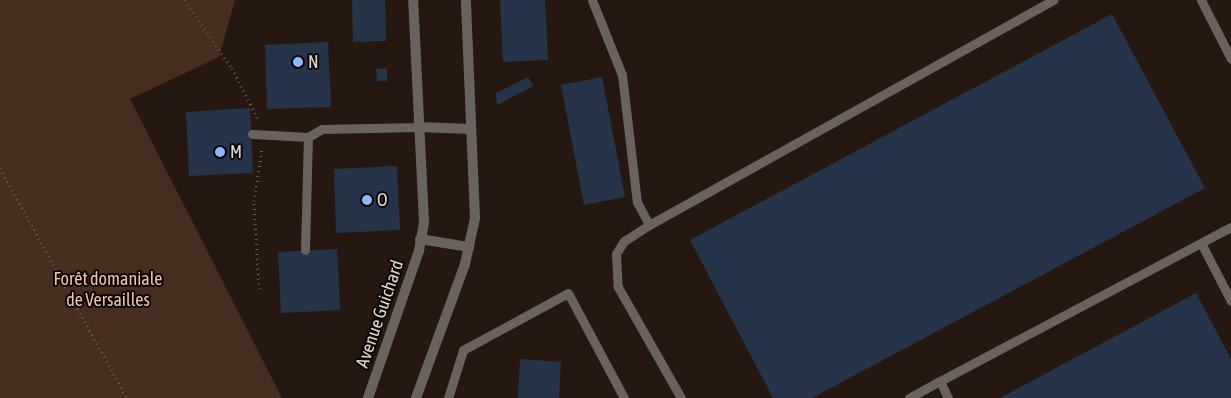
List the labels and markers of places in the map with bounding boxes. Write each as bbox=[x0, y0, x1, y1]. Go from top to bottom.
place label: N bbox=[308, 51, 319, 73]
marker: N bbox=[292, 56, 304, 68]
place label: M bbox=[230, 141, 242, 163]
marker: M bbox=[214, 146, 226, 158]
place label: O bbox=[377, 189, 388, 211]
marker: O bbox=[361, 194, 373, 206]

